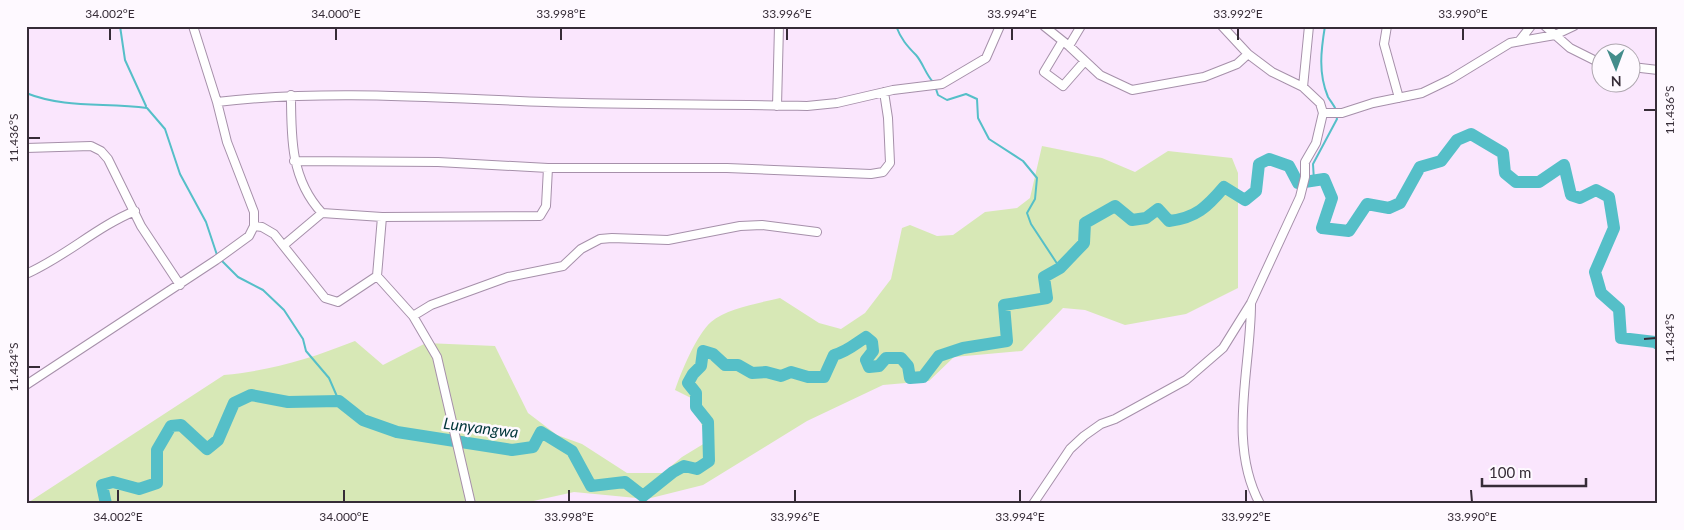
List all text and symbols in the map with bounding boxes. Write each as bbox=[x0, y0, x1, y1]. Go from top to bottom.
text: 34.002°E bbox=[85, 6, 135, 21]
text: 34.000°E bbox=[311, 6, 361, 21]
text: 33.998°E bbox=[536, 6, 586, 21]
text: 33.996°E bbox=[762, 6, 812, 21]
text: 33.994°E bbox=[987, 6, 1037, 21]
text: 33.992°E bbox=[1213, 6, 1263, 21]
text: 33.990°E bbox=[1438, 6, 1488, 21]
north arrow bbox=[1592, 42, 1642, 92]
text: N bbox=[1611, 73, 1622, 90]
text: 11.436°S bbox=[1662, 85, 1677, 135]
text: 11.436°S bbox=[6, 113, 21, 163]
text: 11.434°S bbox=[1662, 313, 1677, 363]
text: 11.434°S bbox=[6, 342, 21, 392]
water label: Lunyangwa bbox=[442, 413, 520, 441]
scale bar bbox=[1482, 455, 1585, 487]
text: 100 m bbox=[1489, 463, 1531, 481]
text: 34.002°E bbox=[93, 509, 143, 524]
text: 34.000°E bbox=[319, 509, 369, 524]
text: 33.998°E bbox=[544, 509, 594, 524]
text: 33.996°E bbox=[770, 509, 820, 524]
text: 33.994°E bbox=[995, 509, 1045, 524]
text: 33.992°E bbox=[1221, 509, 1271, 524]
text: 33.990°E bbox=[1447, 509, 1497, 524]

